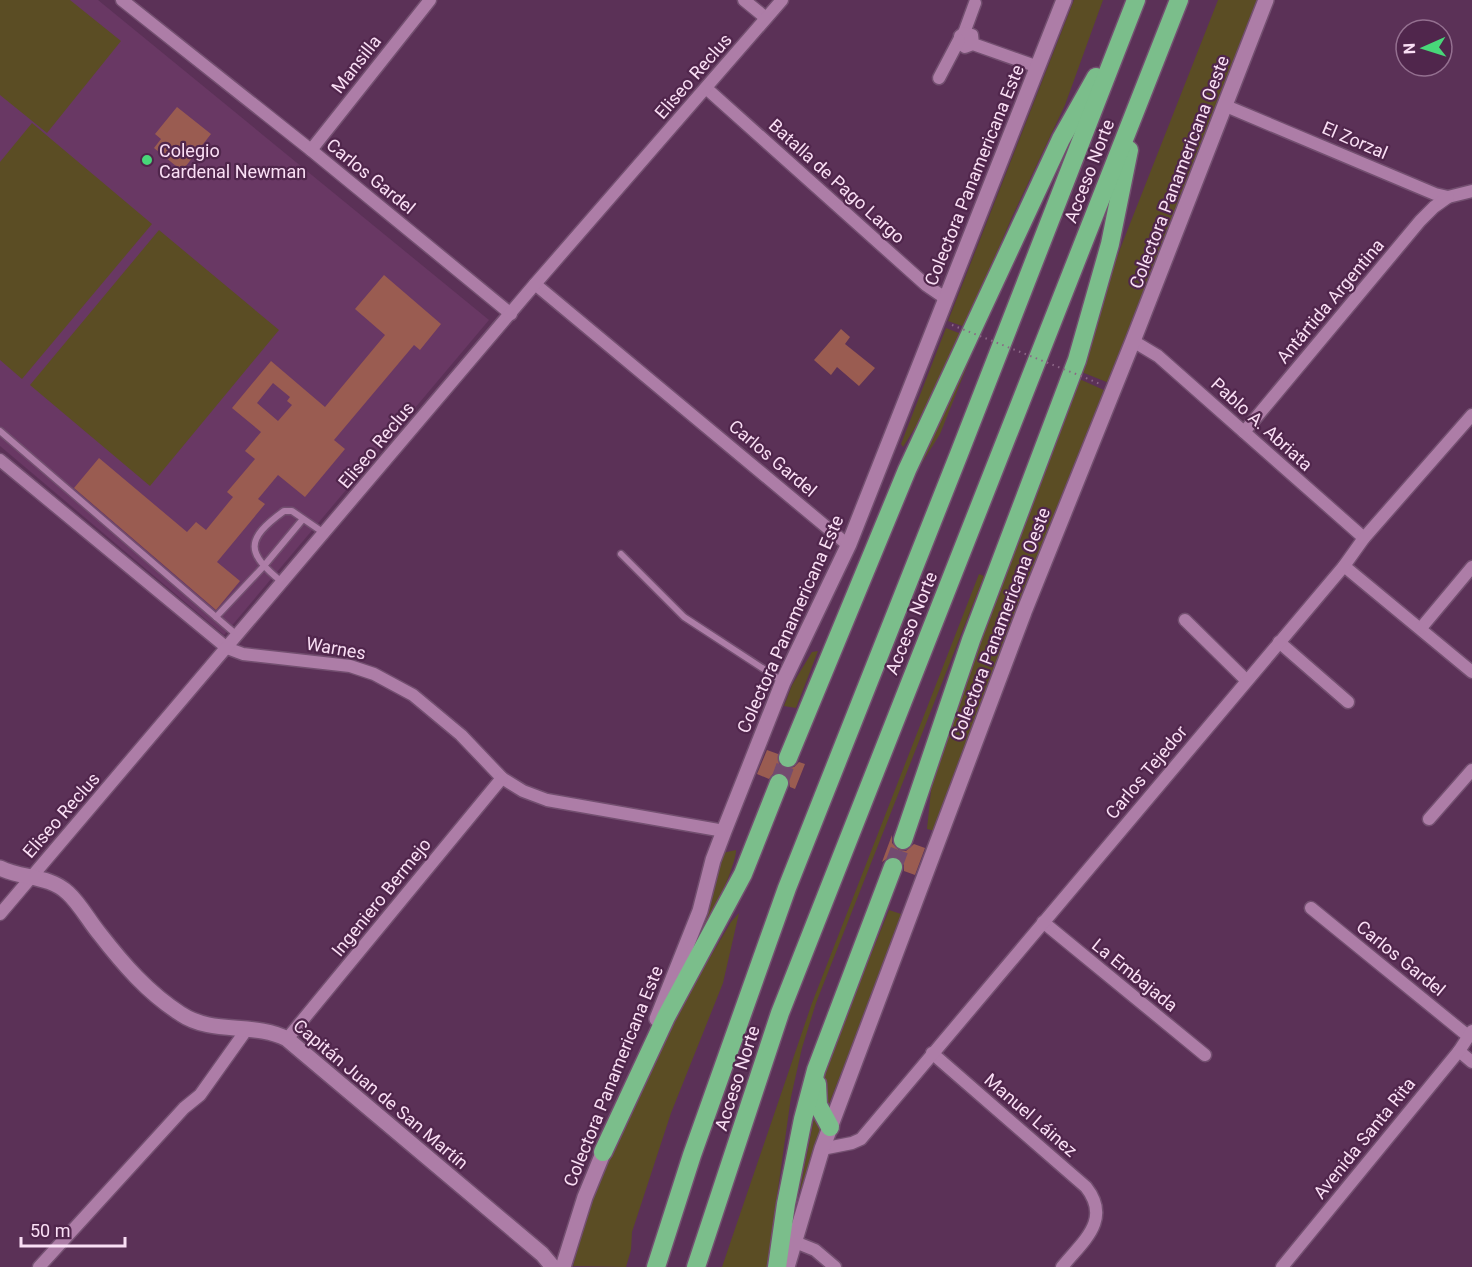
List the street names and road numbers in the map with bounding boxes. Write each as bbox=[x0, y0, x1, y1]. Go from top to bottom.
street label: Eliseo Reclus bbox=[650, 29, 736, 123]
street label: Mansilla bbox=[327, 31, 385, 97]
street label: Colectora Panamericana Oeste bbox=[1125, 52, 1233, 292]
street label: Colectora Panamericana Este bbox=[920, 62, 1028, 288]
street label: Batalla de Pago Largo bbox=[765, 114, 909, 248]
street label: Acceso Norte bbox=[1060, 116, 1118, 226]
street label: El Zorzal bbox=[1319, 117, 1391, 163]
street label: Carlos Gardel bbox=[322, 134, 420, 218]
street label: Antártida Argentina bbox=[1272, 235, 1388, 367]
street label: Pablo A. Abriata bbox=[1207, 373, 1317, 475]
street label: Eliseo Reclus bbox=[334, 398, 418, 492]
street label: Carlos Gardel bbox=[725, 415, 821, 501]
street label: Colectora Panamericana Oeste bbox=[946, 504, 1054, 744]
street label: Colectora Panamericana Este bbox=[732, 512, 848, 736]
street label: Acceso Norte bbox=[881, 568, 941, 678]
street label: Warnes bbox=[304, 632, 368, 664]
street label: Carlos Tejedor bbox=[1101, 721, 1191, 823]
street label: Eliseo Reclus bbox=[18, 768, 104, 862]
street label: Ingeniero Bermejo bbox=[327, 834, 435, 960]
street label: Carlos Gardel bbox=[1352, 916, 1450, 1000]
street label: La Embajada bbox=[1088, 934, 1182, 1016]
street label: Colectora Panamericana Este bbox=[559, 963, 667, 1189]
street label: Capitán Juan de San Martín bbox=[289, 1015, 473, 1173]
street label: Acceso Norte bbox=[710, 1023, 764, 1133]
street label: Manuel Láinez bbox=[980, 1069, 1082, 1161]
street label: Avenida Santa Rita bbox=[1309, 1073, 1419, 1203]

